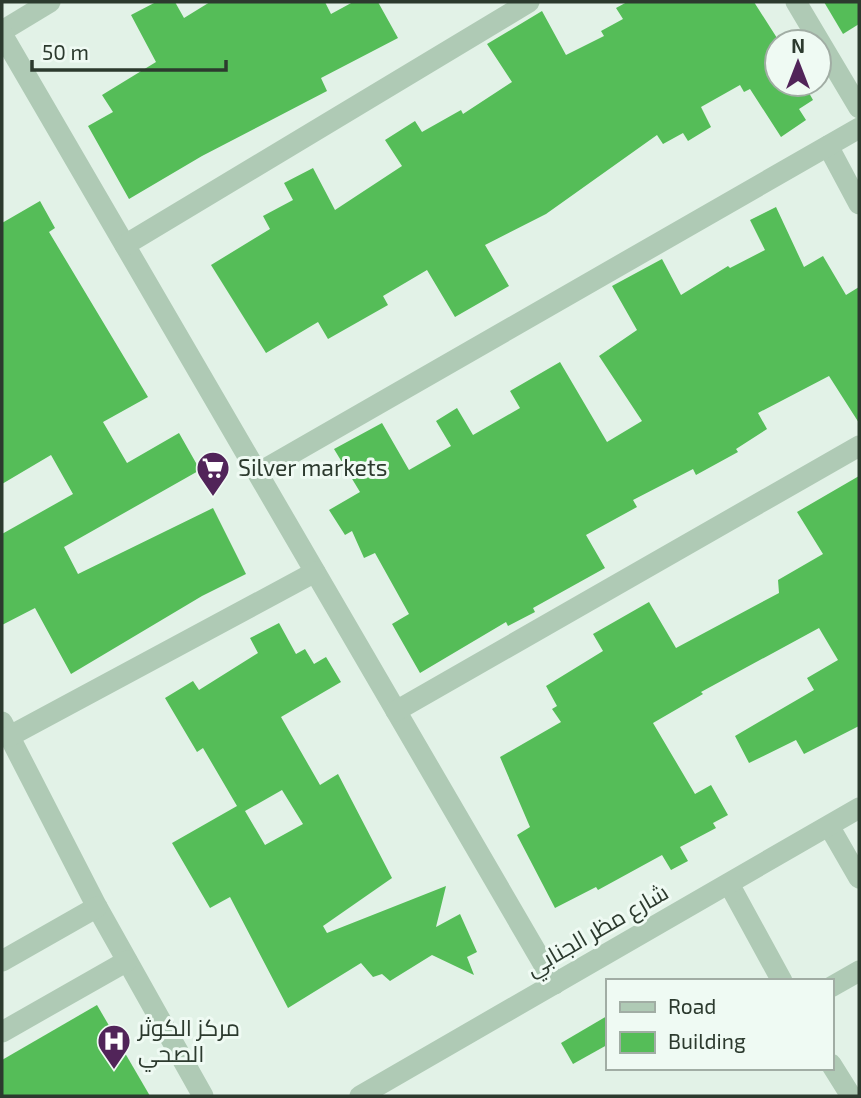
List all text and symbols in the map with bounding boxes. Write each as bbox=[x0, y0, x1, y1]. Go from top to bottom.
scale bar bbox=[32, 28, 226, 72]
north arrow bbox=[763, 28, 833, 98]
text: N bbox=[791, 34, 805, 57]
text: 50 m bbox=[42, 39, 89, 64]
supermarket icon: Silver markets bbox=[194, 449, 232, 498]
place label: Silver markets bbox=[238, 453, 387, 481]
street label: شارع مظر الجنابي bbox=[520, 877, 675, 986]
legend bbox=[606, 979, 833, 1070]
text: Road bbox=[668, 993, 716, 1018]
place label: مركز الكوثر الصحي bbox=[136, 1013, 240, 1072]
hospital icon: مركز الكوثر الصحي bbox=[95, 1022, 133, 1071]
text: Building bbox=[668, 1028, 746, 1053]

